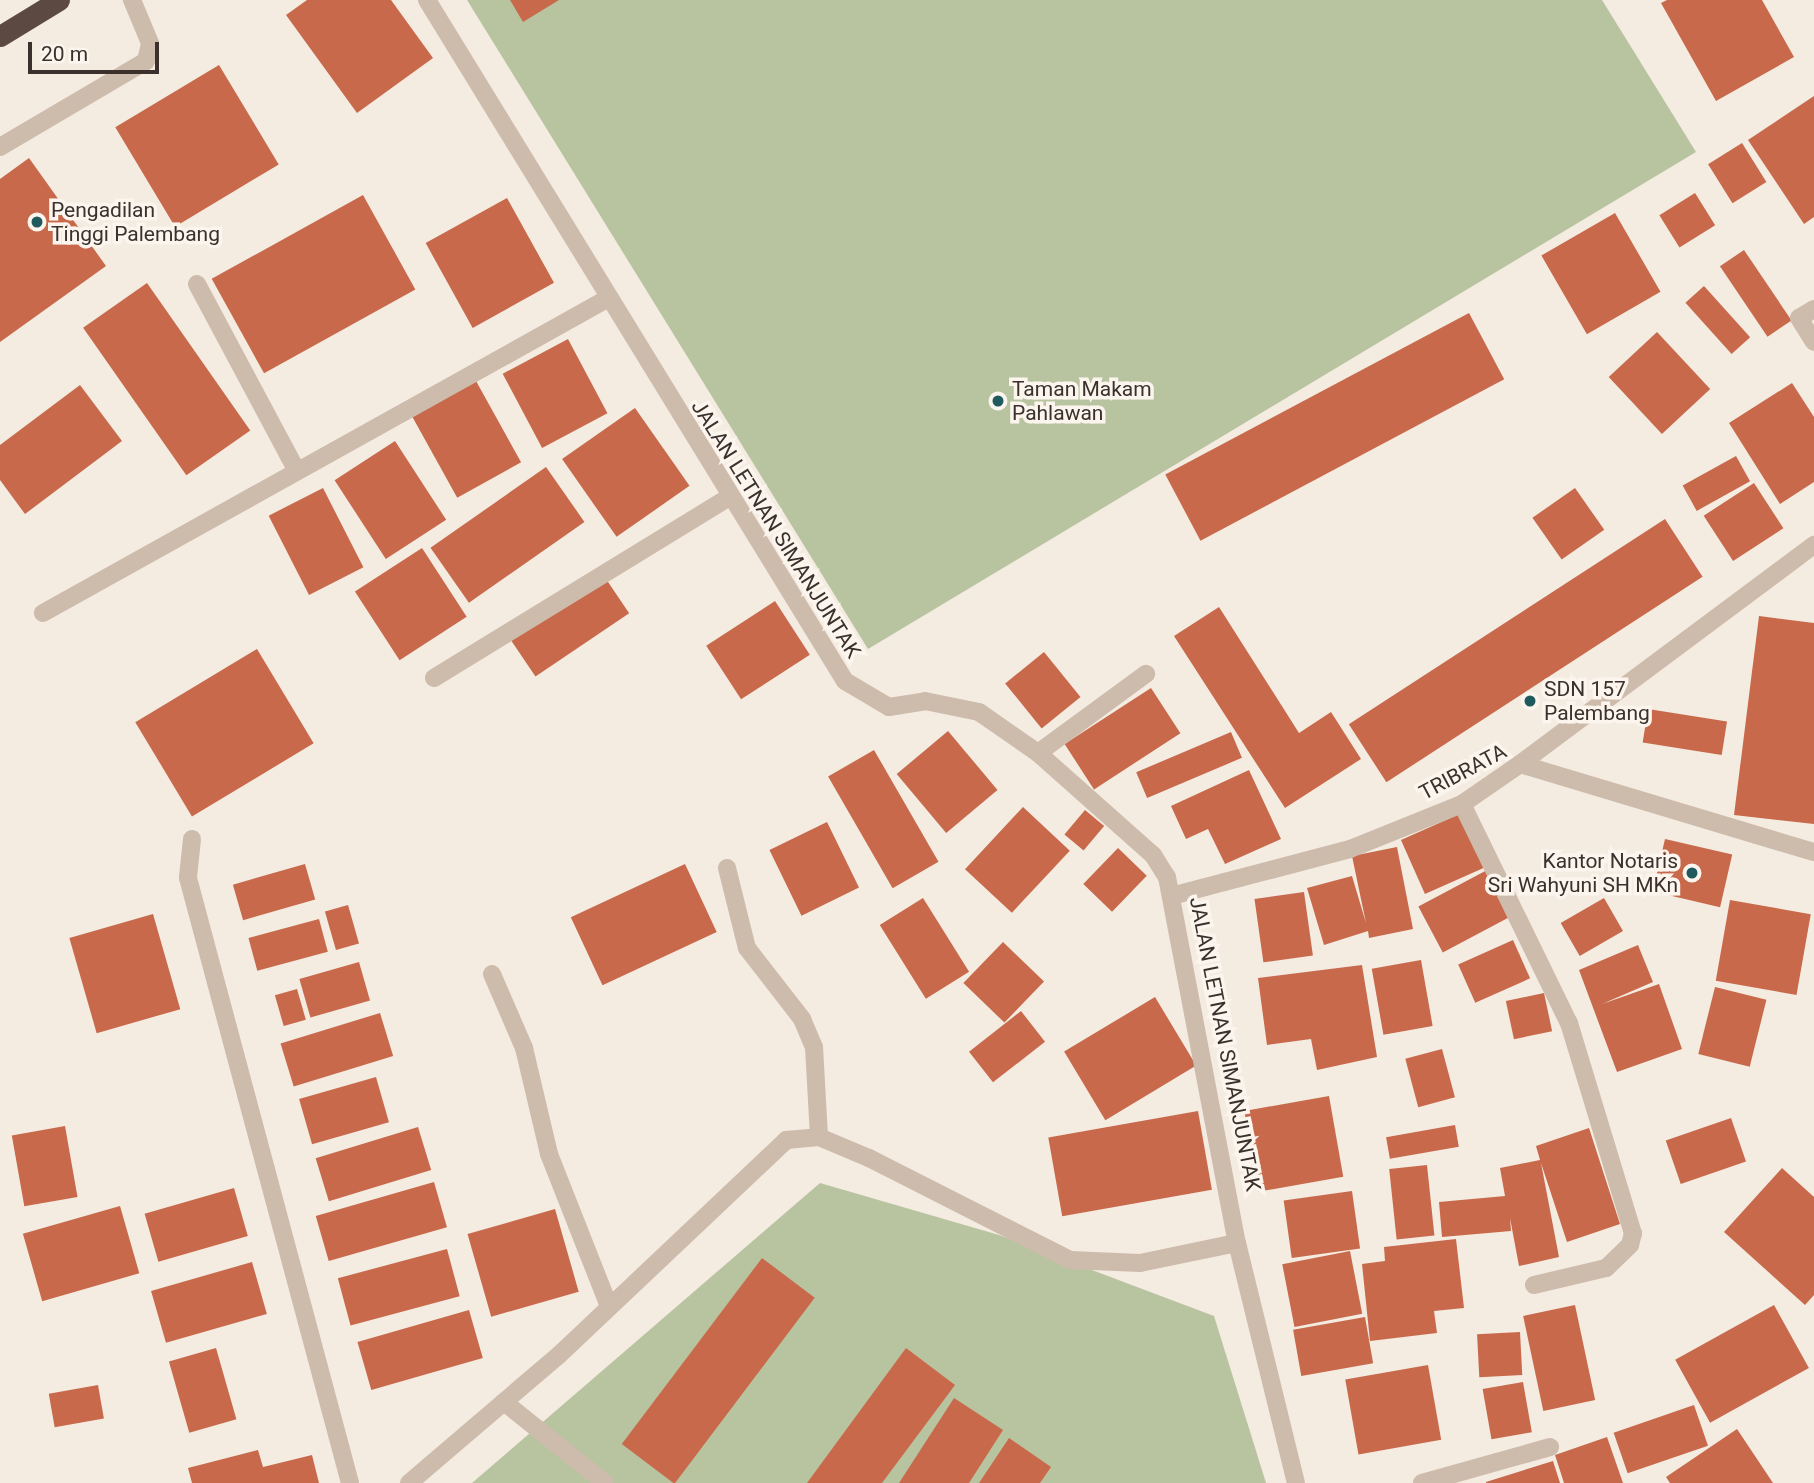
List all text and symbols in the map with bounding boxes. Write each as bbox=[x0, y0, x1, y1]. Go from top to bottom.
scale bar bbox=[32, 28, 163, 72]
text: 20 m bbox=[41, 42, 88, 66]
place label: Pengadilan Tinggi Palembang bbox=[51, 197, 220, 247]
marker: Pengadilan Tinggi Palembang bbox=[29, 214, 45, 230]
place label: Taman Makam Pahlawan bbox=[1012, 376, 1152, 426]
marker: Taman Makam Pahlawan bbox=[990, 393, 1006, 409]
street label: JALAN LETNAN SIMANJUNTAK bbox=[686, 395, 866, 663]
place label: SDN 157 Palembang bbox=[1544, 676, 1650, 726]
marker: SDN 157 Palembang bbox=[1522, 693, 1538, 709]
street label: TRIBRATA bbox=[1415, 739, 1511, 805]
place label: Kantor Notaris Sri Wahyuni SH MKn bbox=[1488, 848, 1678, 898]
marker: Kantor Notaris Sri Wahyuni SH MKn bbox=[1684, 865, 1700, 881]
street label: JALAN LETNAN SIMANJUNTAK bbox=[1184, 895, 1266, 1193]

